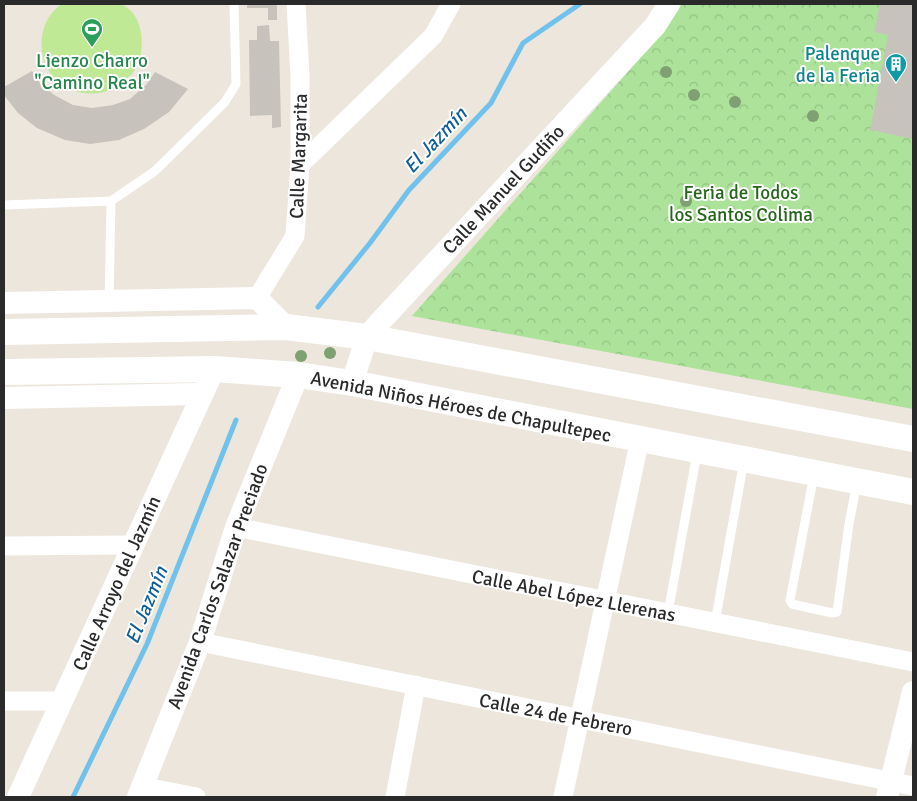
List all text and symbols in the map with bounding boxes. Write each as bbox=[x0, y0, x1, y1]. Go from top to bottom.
sports icon: Lienzo Charro "Camino Real" bbox=[80, 17, 104, 48]
place label: Palenque de la Feria bbox=[796, 42, 880, 88]
place label: Lienzo Charro "Camino Real" bbox=[34, 49, 150, 95]
building icon: Palenque de la Feria bbox=[884, 52, 908, 83]
street label: Calle Margarita bbox=[285, 93, 313, 219]
water label: El Jazmín bbox=[398, 101, 473, 179]
street label: Calle Manuel Gudiño bbox=[438, 120, 570, 259]
park label: Feria de Todos los Santos Colima bbox=[669, 181, 813, 227]
street label: Avenida Niños Héroes de Chapultepec bbox=[308, 366, 613, 448]
street label: Avenida Carlos Salazar Preciado bbox=[162, 460, 274, 712]
street label: Calle Arroyo del Jazmín bbox=[67, 492, 166, 675]
water label: El Jazmín bbox=[120, 562, 174, 648]
street label: Calle Abel López Llerenas bbox=[470, 564, 678, 628]
street label: Calle 24 de Febrero bbox=[477, 688, 635, 742]

